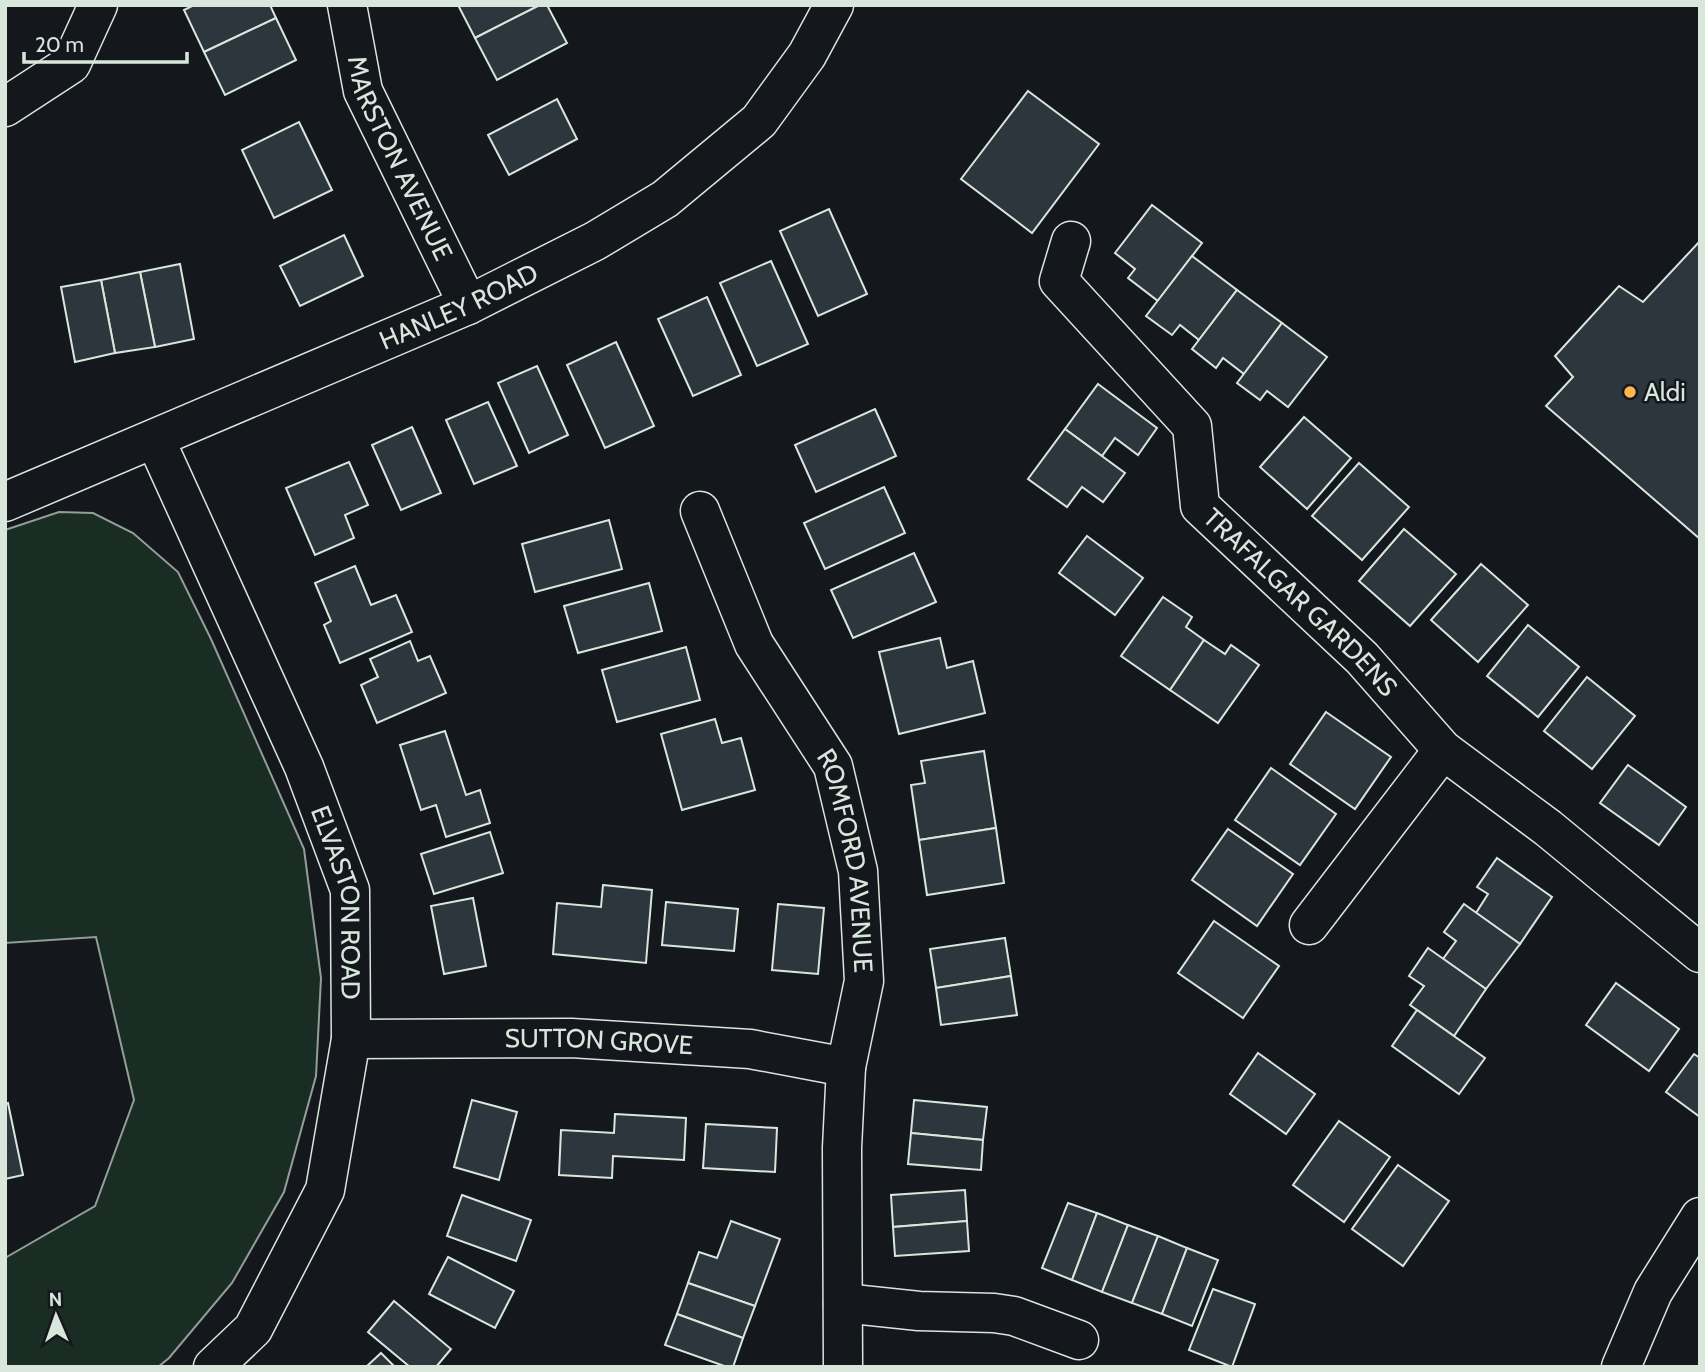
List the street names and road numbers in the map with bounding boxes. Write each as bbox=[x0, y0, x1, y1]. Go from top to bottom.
street label: MARSTON AVENUE bbox=[341, 53, 460, 266]
street label: HANLEY ROAD bbox=[375, 256, 543, 357]
street label: TRAFALGAR GARDENS bbox=[1197, 501, 1404, 703]
street label: ROMFORD AVENUE bbox=[810, 743, 880, 973]
street label: ELVASTON ROAD bbox=[304, 801, 367, 1000]
street label: SUTTON GROVE bbox=[505, 1022, 694, 1061]

